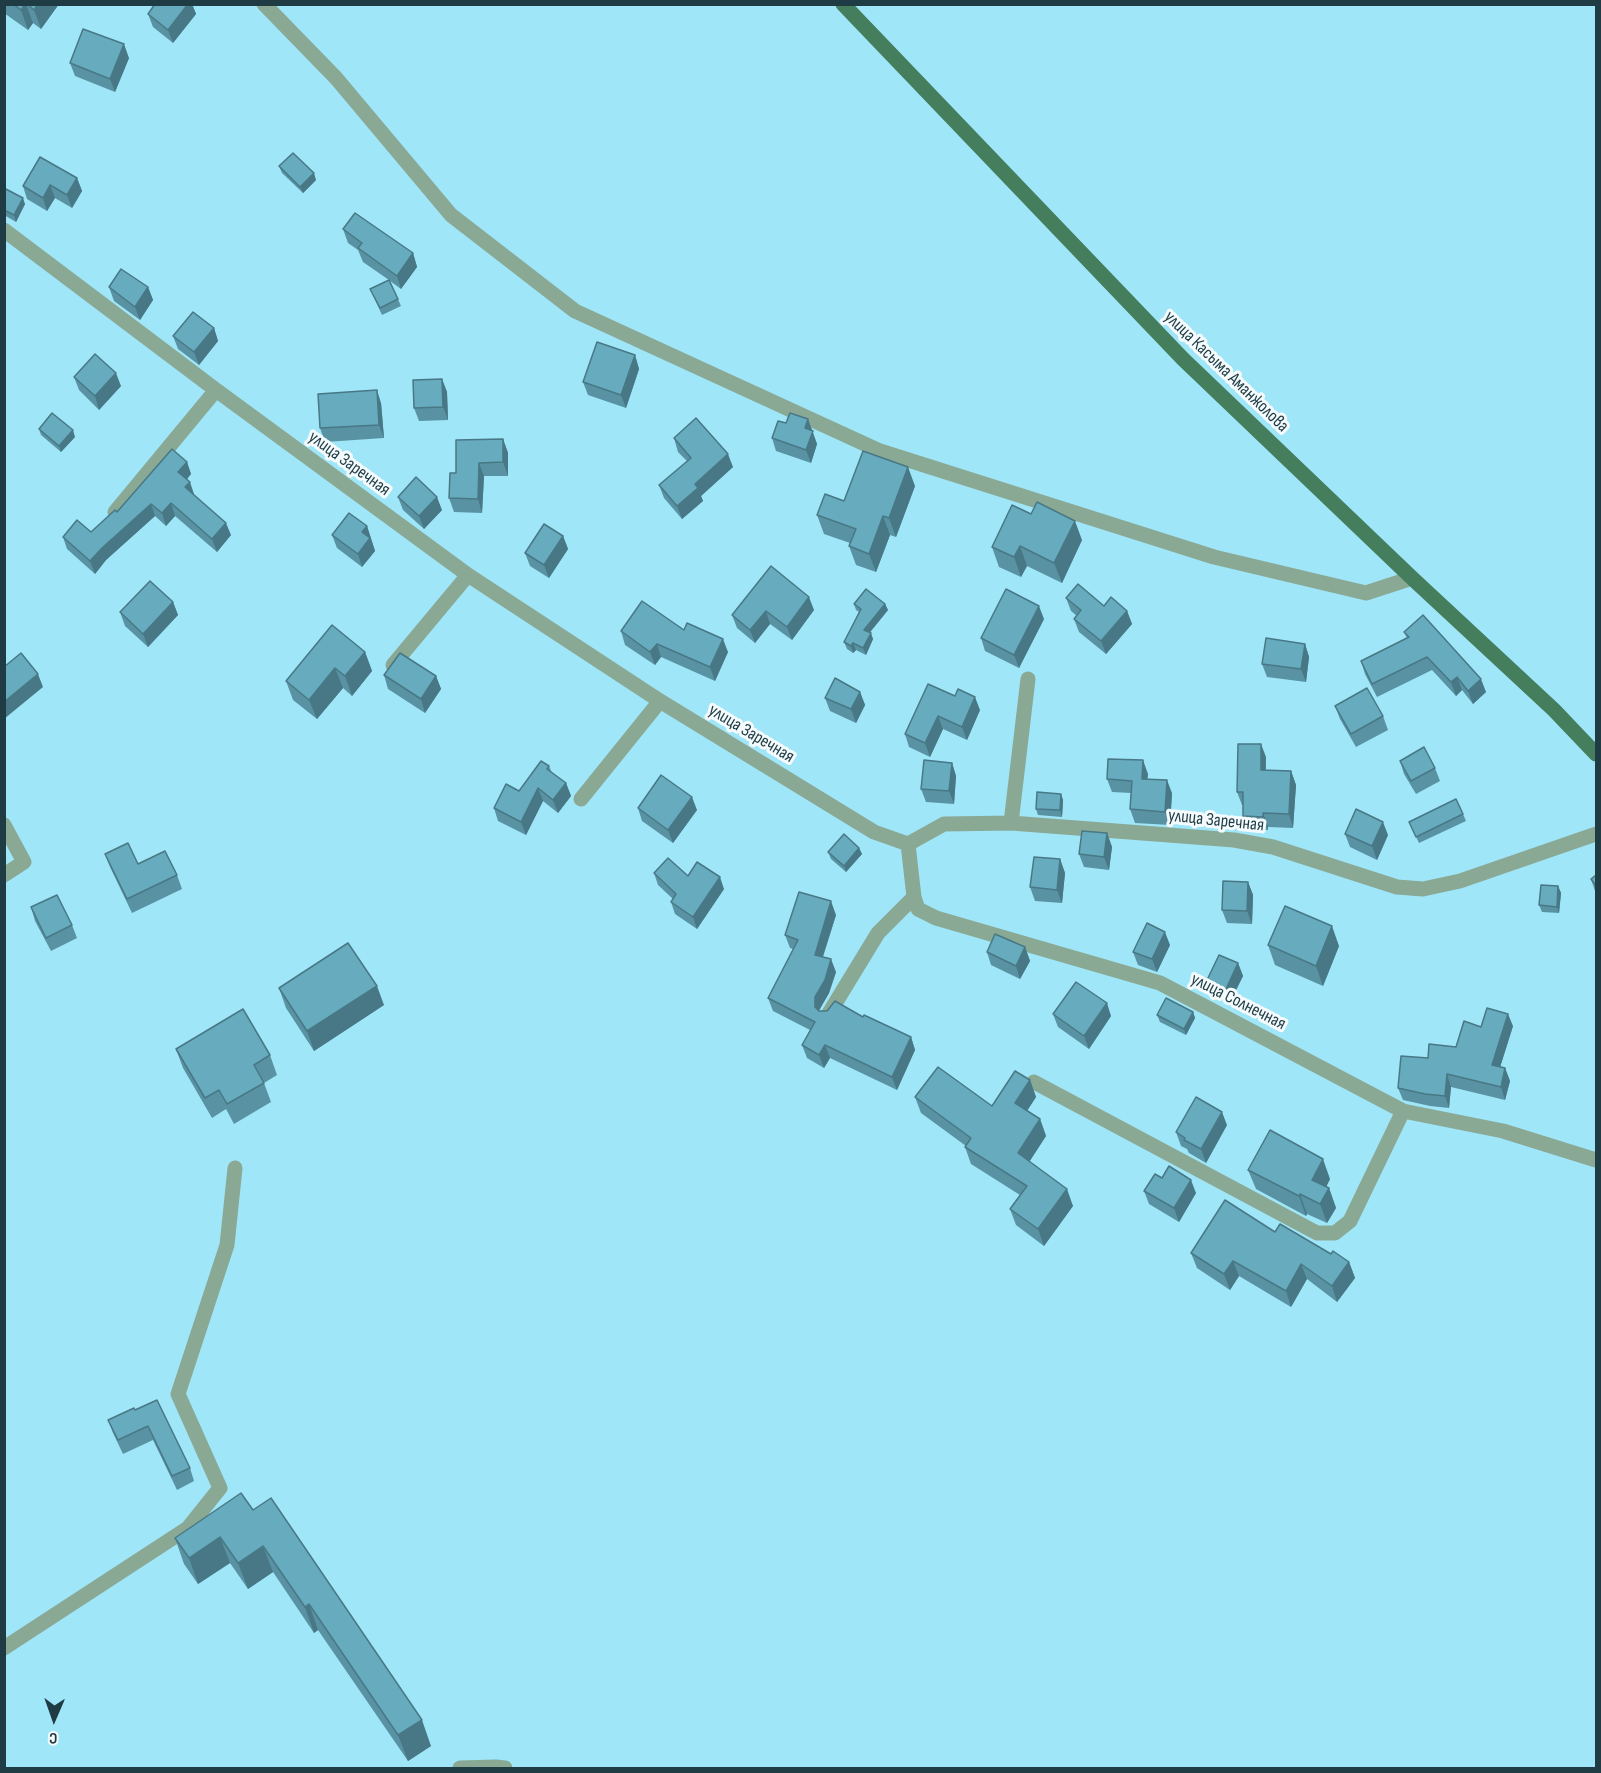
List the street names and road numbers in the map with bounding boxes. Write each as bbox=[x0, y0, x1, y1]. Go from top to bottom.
street label: улица Касыма Аманжолова bbox=[1159, 307, 1293, 437]
street label: улица Заречная bbox=[304, 427, 394, 501]
street label: улица Заречная bbox=[704, 700, 798, 768]
street label: улица Заречная bbox=[1167, 805, 1265, 837]
street label: улица Солнечная bbox=[1187, 969, 1289, 1035]

